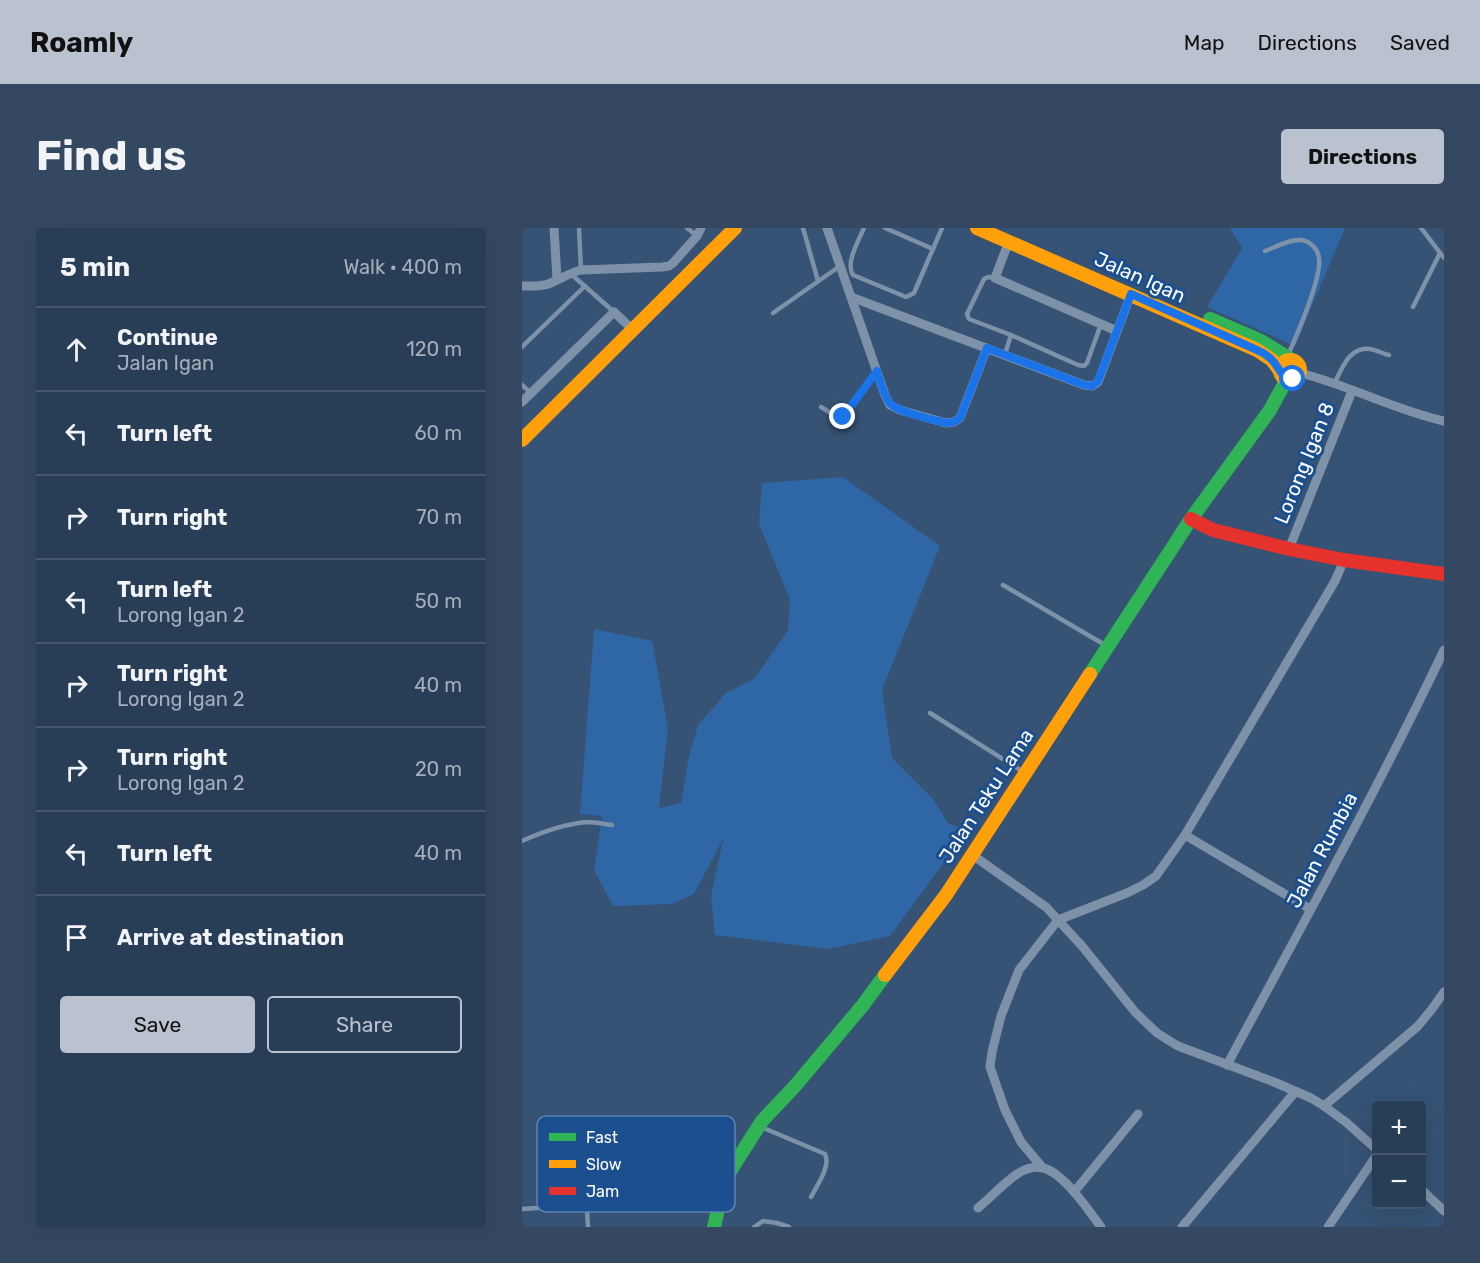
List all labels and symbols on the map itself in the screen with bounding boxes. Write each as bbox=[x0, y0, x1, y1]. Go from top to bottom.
street label: Jalan Igan bbox=[1091, 246, 1189, 308]
route start bbox=[1279, 365, 1305, 391]
street label: Lorong Igan 8 bbox=[1269, 399, 1339, 527]
route end bbox=[829, 403, 855, 429]
street label: Jalan Teku Lama bbox=[934, 724, 1038, 868]
street label: Jalan Rumbia bbox=[1282, 788, 1362, 912]
legend bbox=[537, 1116, 735, 1212]
text: Fast bbox=[586, 1128, 618, 1147]
text: Slow bbox=[586, 1155, 622, 1174]
text: Jam bbox=[586, 1182, 619, 1201]

